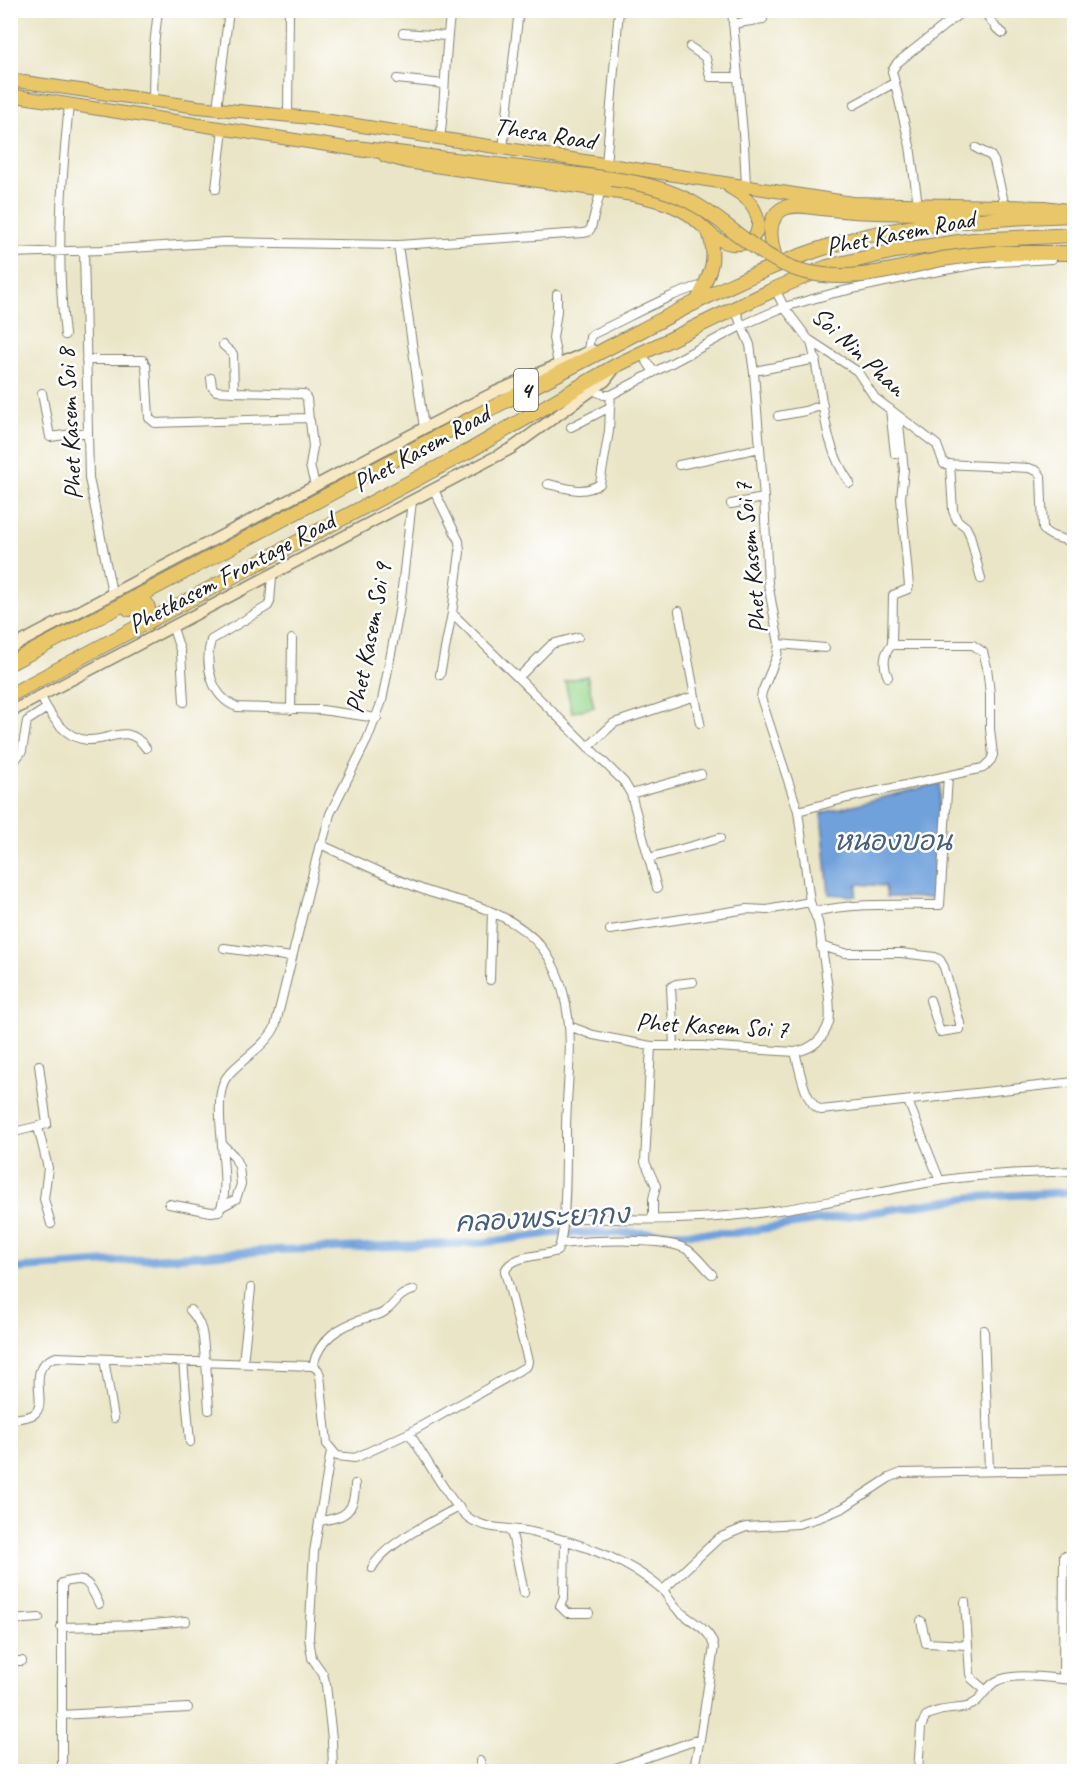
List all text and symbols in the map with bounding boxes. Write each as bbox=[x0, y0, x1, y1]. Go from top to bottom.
street label: Thesa Road bbox=[492, 109, 602, 158]
street label: Phet Kasem Road bbox=[823, 201, 981, 263]
street label: Soi Nin Phan bbox=[804, 299, 914, 404]
street label: Phet Kasem Soi 8 bbox=[49, 345, 90, 501]
road number: 4 bbox=[514, 369, 538, 411]
street label: Phet Kasem Road bbox=[347, 396, 499, 499]
street label: Phet Kasem Soi 7 bbox=[726, 479, 775, 635]
street label: Phetkasem Frontage Road bbox=[122, 502, 344, 641]
street label: Phet Kasem Soi 9 bbox=[338, 558, 400, 716]
water label: หนองบอน bbox=[834, 824, 954, 858]
street label: Phet Kasem Soi 7 bbox=[635, 1005, 790, 1046]
water label: คลองพระยากง bbox=[454, 1196, 632, 1240]

